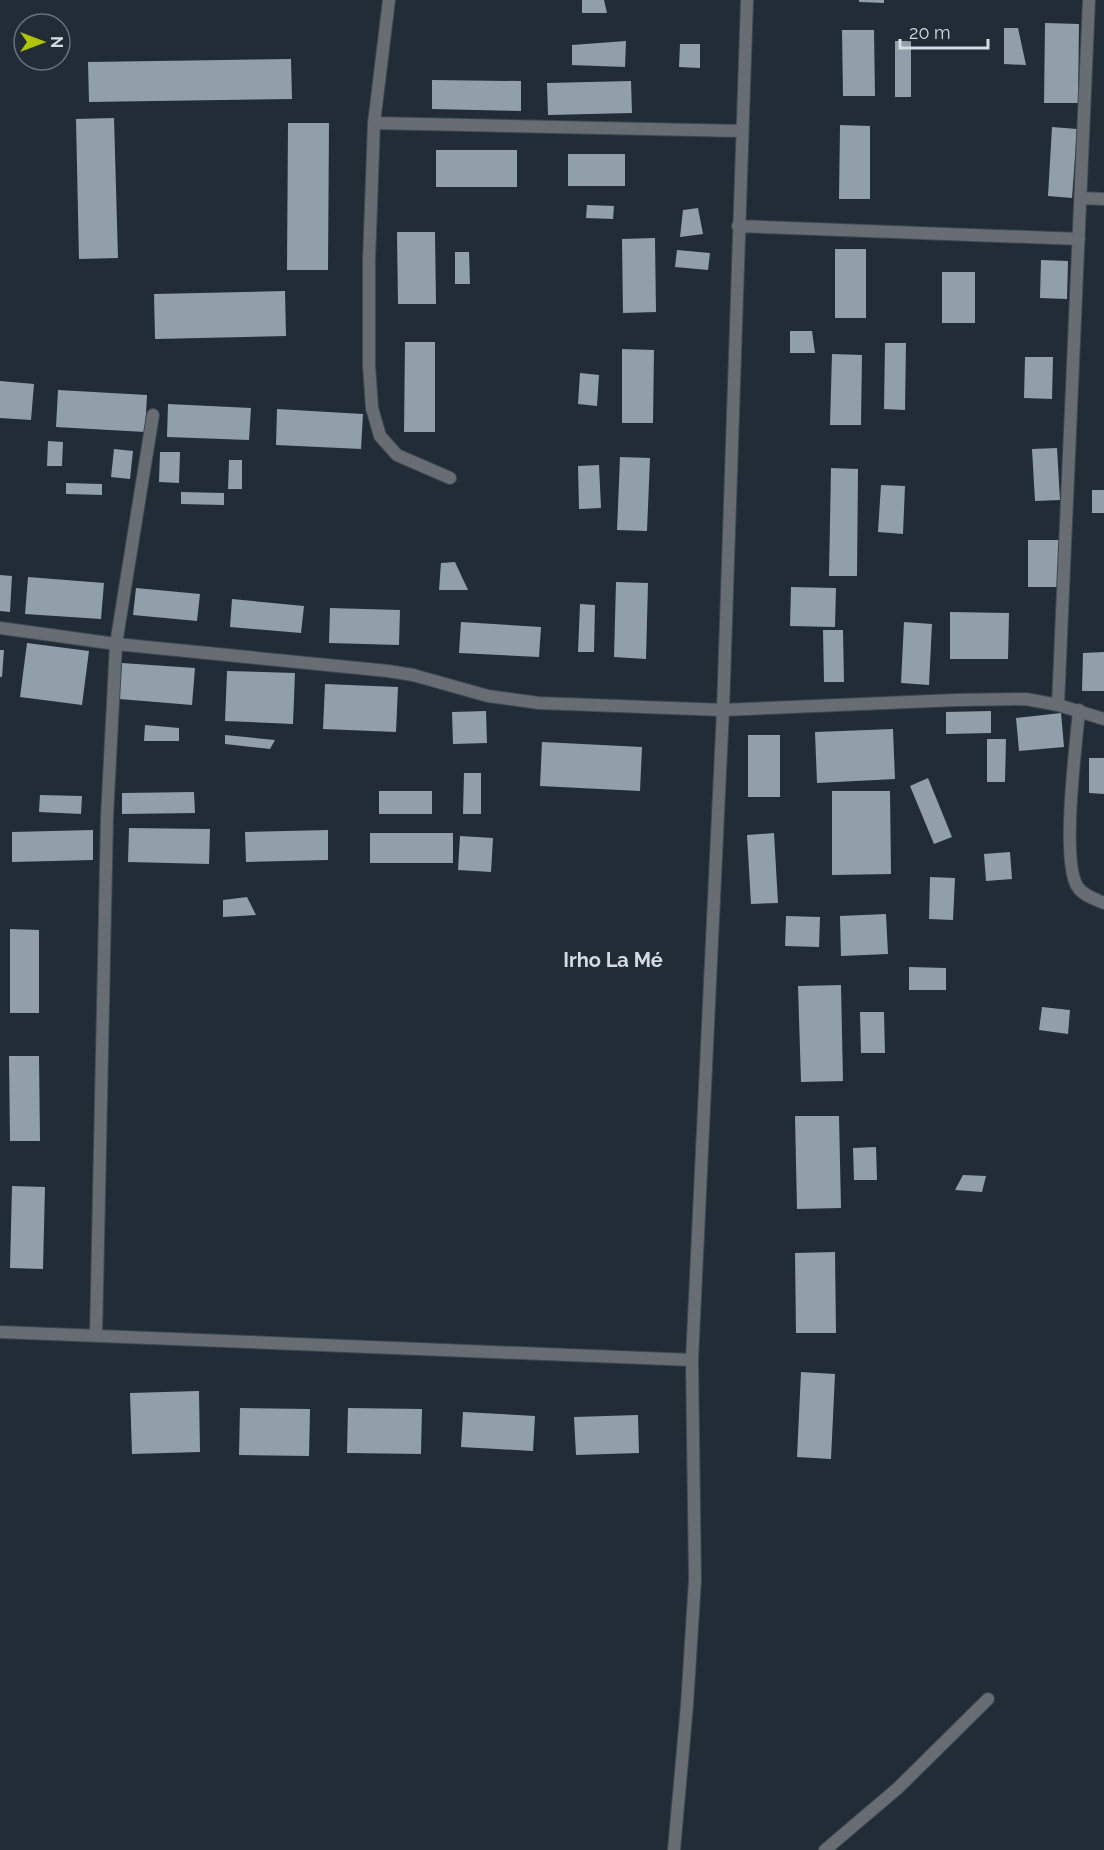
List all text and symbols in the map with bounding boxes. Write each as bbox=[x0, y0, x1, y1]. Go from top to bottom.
north arrow bbox=[12, 12, 72, 72]
scale bar bbox=[900, 12, 988, 50]
text: 20 m bbox=[909, 22, 951, 43]
text: N bbox=[47, 36, 66, 48]
district label: Irho La Mé bbox=[563, 948, 663, 972]

